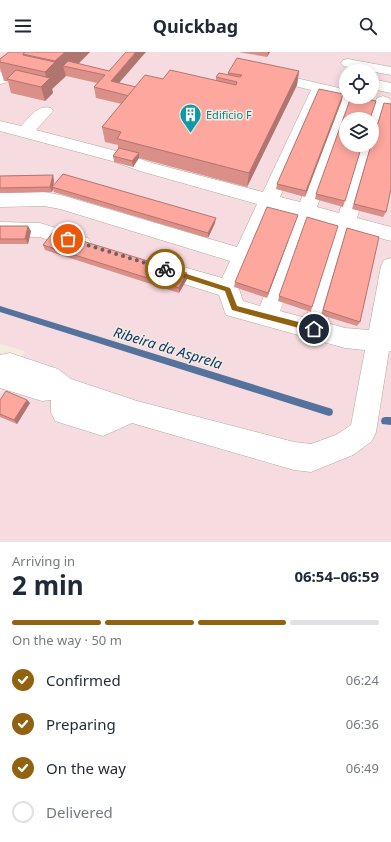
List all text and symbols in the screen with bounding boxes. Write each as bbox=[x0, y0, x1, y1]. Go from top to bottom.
text: Quickbag bbox=[153, 14, 238, 38]
icon: menu bbox=[12, 15, 34, 37]
icon: search bbox=[357, 15, 379, 37]
map controls bbox=[339, 64, 379, 152]
button: locate bbox=[339, 64, 379, 104]
building icon: Edificio F bbox=[178, 102, 204, 135]
place label: Edificio F bbox=[206, 107, 252, 122]
button: layers bbox=[339, 112, 379, 152]
pin bbox=[51, 222, 85, 256]
icon: bag bbox=[57, 228, 79, 250]
courier bbox=[145, 249, 185, 289]
icon: bike bbox=[154, 258, 176, 280]
pin bbox=[297, 312, 331, 346]
icon: home bbox=[303, 318, 325, 340]
water label: Ribeira da Asprela bbox=[111, 322, 225, 373]
text: Arriving in bbox=[12, 552, 75, 570]
text: 06:54–06:59 bbox=[294, 566, 379, 586]
text: 2 min bbox=[12, 567, 84, 603]
text: On the way · 50 m bbox=[12, 631, 122, 649]
icon: check bbox=[12, 669, 34, 691]
text: Confirmed bbox=[46, 670, 121, 690]
text: 06:24 bbox=[346, 671, 379, 689]
icon: check bbox=[12, 713, 34, 735]
text: Preparing bbox=[46, 714, 116, 734]
text: 06:36 bbox=[346, 715, 379, 733]
icon: check bbox=[12, 757, 34, 779]
text: On the way bbox=[46, 758, 126, 778]
text: 06:49 bbox=[346, 759, 379, 777]
text: Delivered bbox=[46, 802, 113, 822]

